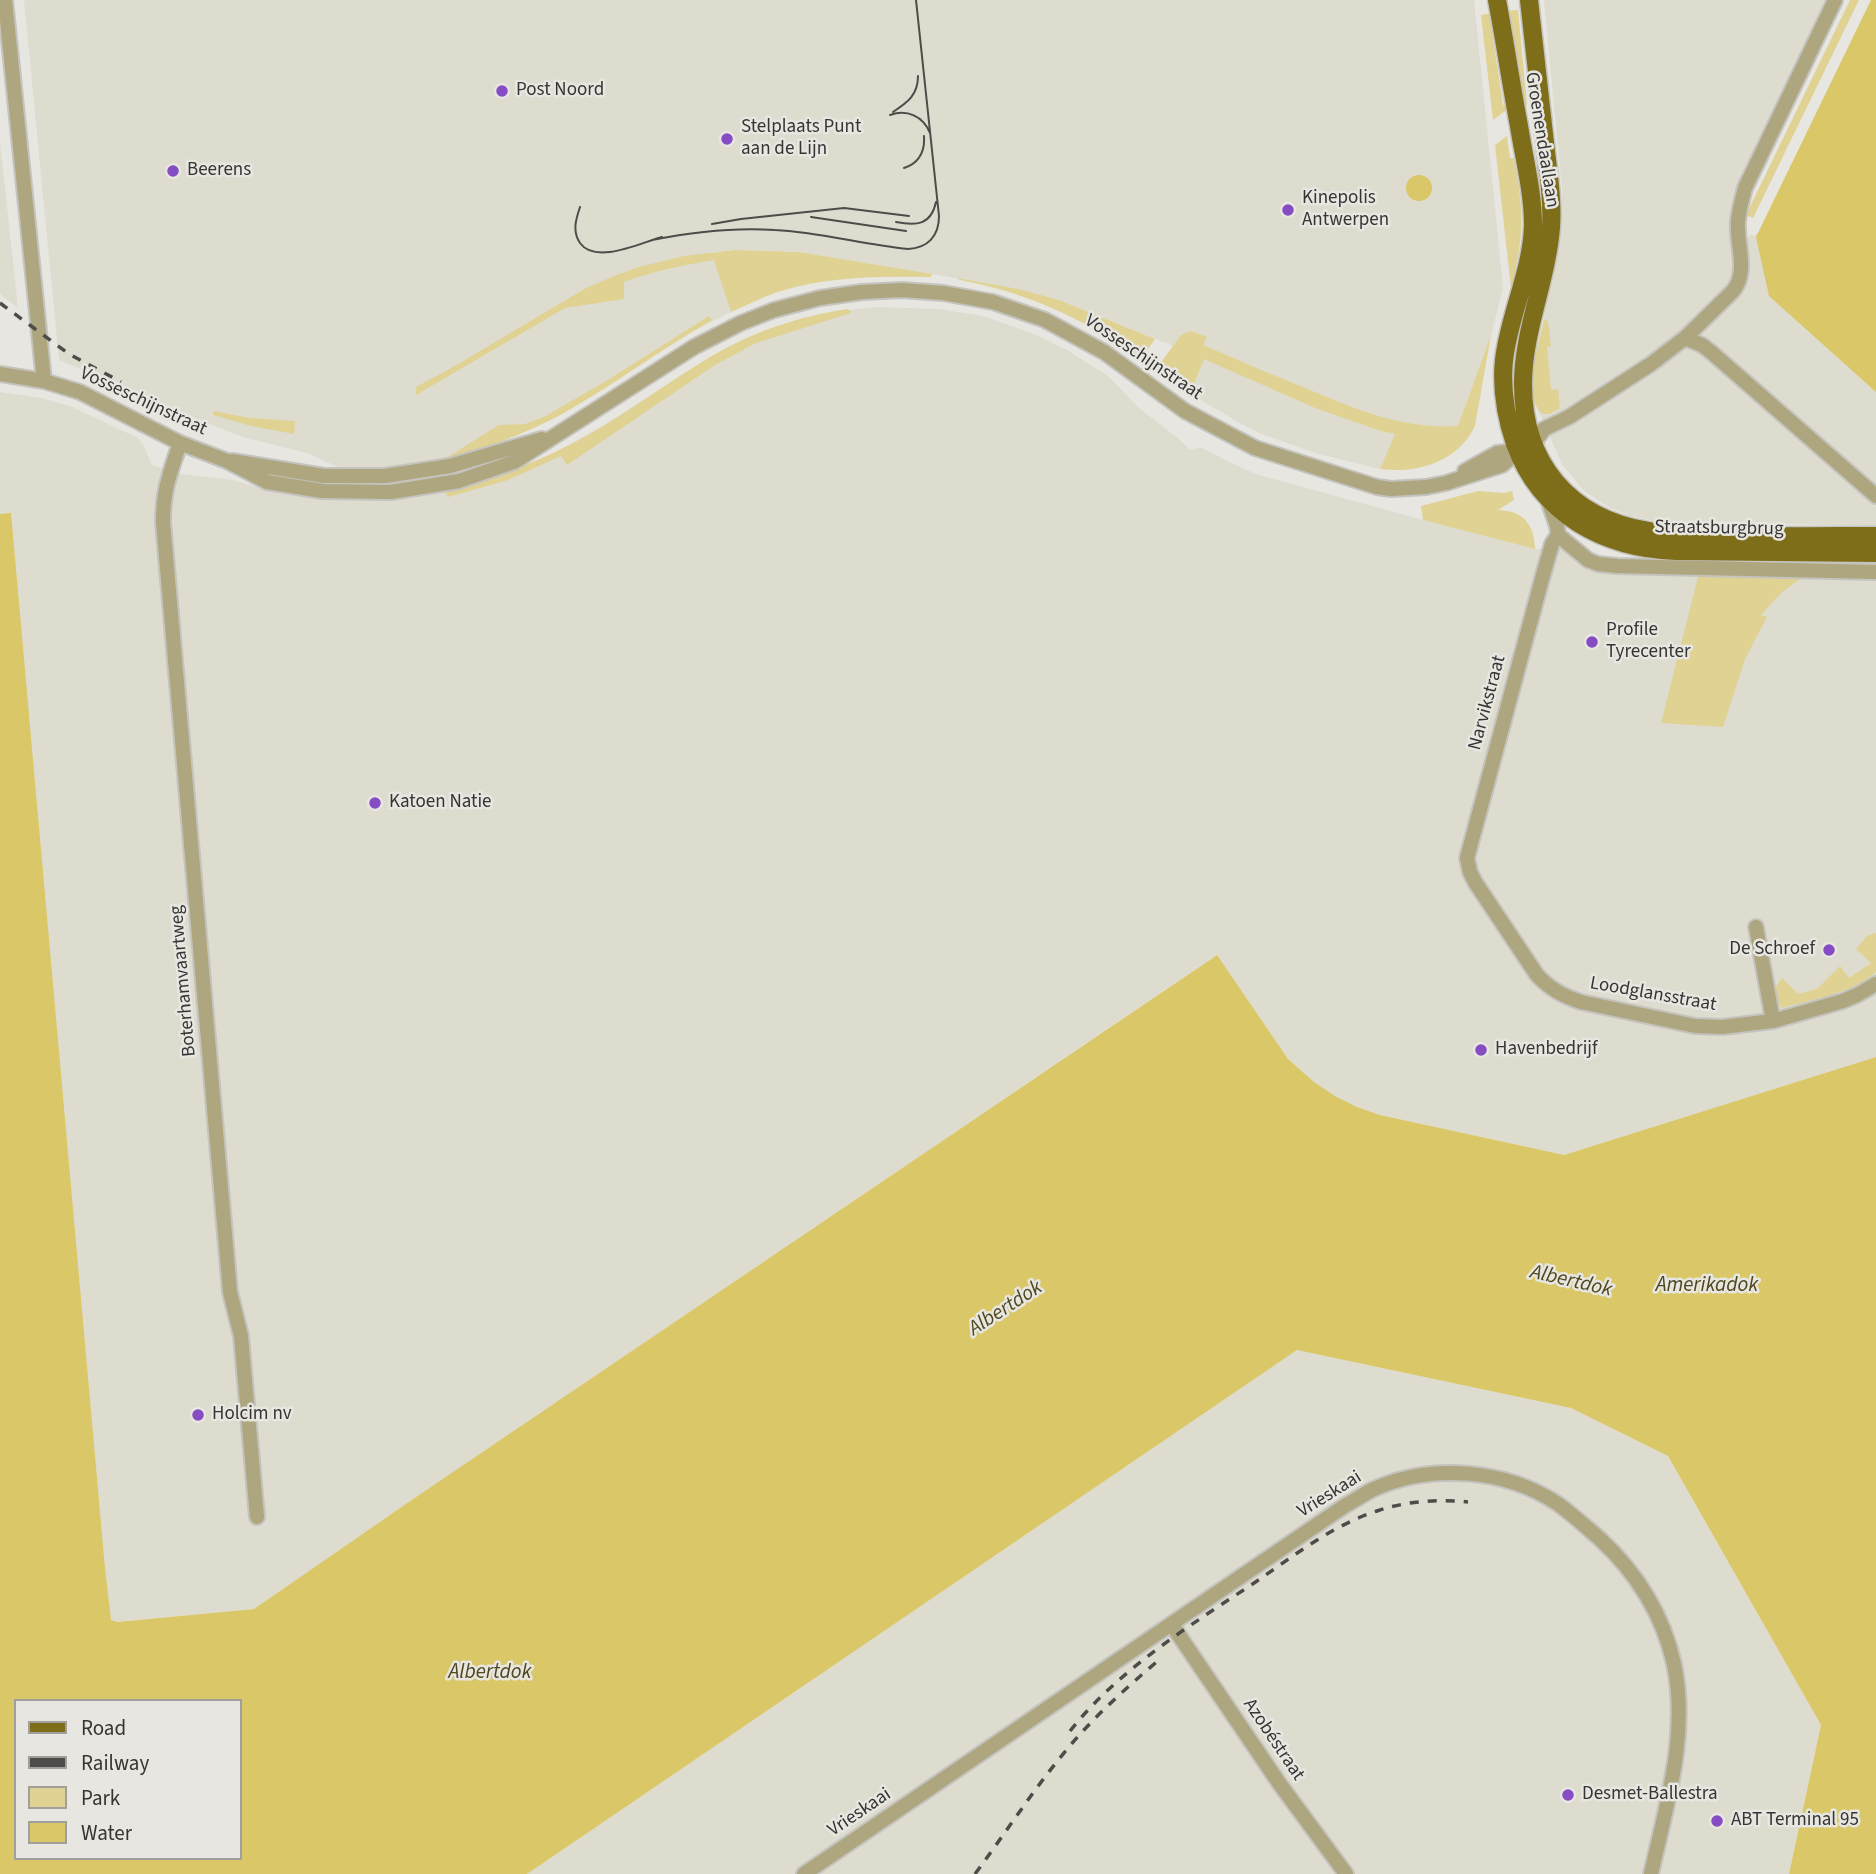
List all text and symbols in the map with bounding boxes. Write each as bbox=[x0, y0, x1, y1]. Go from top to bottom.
street label: Groenendaallaan bbox=[1519, 71, 1563, 209]
place label: Post Noord bbox=[516, 80, 604, 102]
marker: Post Noord bbox=[494, 83, 510, 99]
place label: Stelplaats Punt aan de Lijn bbox=[741, 117, 861, 161]
marker: Stelplaats Punt aan de Lijn bbox=[719, 131, 735, 147]
place label: Beerens bbox=[187, 160, 251, 182]
marker: Beerens bbox=[165, 163, 181, 179]
place label: Kinepolis Antwerpen bbox=[1302, 188, 1389, 232]
marker: Kinepolis Antwerpen bbox=[1280, 202, 1296, 218]
street label: Vosseschijnstraat bbox=[1080, 310, 1206, 406]
street label: Vosseschijnstraat bbox=[76, 363, 210, 441]
street label: Straatsburgbrug bbox=[1654, 516, 1784, 542]
place label: Profile Tyrecenter bbox=[1606, 620, 1691, 664]
marker: Profile Tyrecenter bbox=[1584, 634, 1600, 650]
street label: Narvikstraat bbox=[1464, 653, 1512, 753]
place label: Katoen Natie bbox=[389, 792, 492, 814]
marker: Katoen Natie bbox=[367, 795, 383, 811]
street label: Boterhamvaartweg bbox=[166, 904, 202, 1058]
place label: De Schroef bbox=[1729, 939, 1815, 961]
marker: De Schroef bbox=[1821, 942, 1837, 958]
street label: Loodglansstraat bbox=[1588, 973, 1718, 1017]
place label: Havenbedrijf bbox=[1495, 1039, 1598, 1061]
marker: Havenbedrijf bbox=[1473, 1042, 1489, 1058]
water label: Albertdok bbox=[1528, 1260, 1614, 1304]
water label: Amerikadok bbox=[1656, 1273, 1758, 1299]
water label: Albertdok bbox=[964, 1276, 1048, 1342]
place label: Holcim nv bbox=[212, 1404, 292, 1426]
marker: Holcim nv bbox=[190, 1407, 206, 1423]
street label: Vrieskaai bbox=[1294, 1466, 1366, 1524]
water label: Albertdok bbox=[448, 1660, 532, 1686]
street label: Azobéstraat bbox=[1237, 1695, 1309, 1785]
legend bbox=[14, 1699, 242, 1860]
text: Road bbox=[81, 1713, 126, 1743]
text: Railway bbox=[81, 1748, 149, 1778]
text: Park bbox=[81, 1783, 120, 1813]
street label: Vrieskaai bbox=[824, 1784, 896, 1842]
place label: Desmet-Ballestra bbox=[1582, 1784, 1717, 1806]
marker: Desmet-Ballestra bbox=[1560, 1787, 1576, 1803]
place label: ABT Terminal 95 bbox=[1731, 1810, 1859, 1832]
marker: ABT Terminal 95 bbox=[1709, 1813, 1725, 1829]
text: Water bbox=[81, 1818, 132, 1848]

